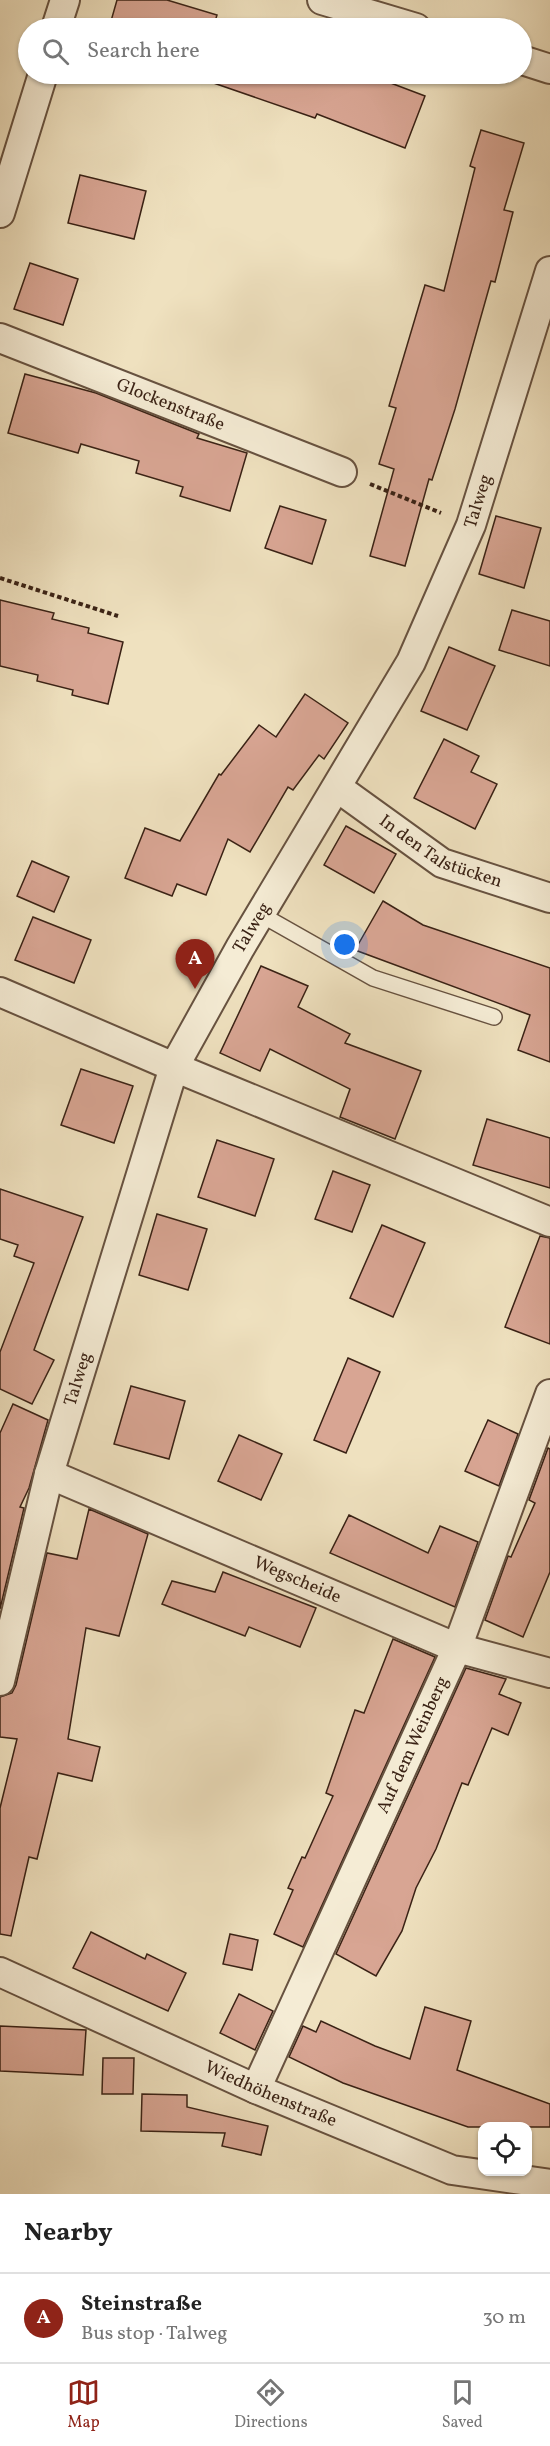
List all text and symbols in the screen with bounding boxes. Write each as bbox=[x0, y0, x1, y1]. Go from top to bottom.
search box bbox=[18, 18, 532, 84]
icon: search bbox=[39, 35, 72, 68]
text: Search here bbox=[87, 36, 200, 67]
street label: Glockenstraße bbox=[113, 372, 228, 437]
street label: Talweg bbox=[458, 471, 498, 532]
street label: In den Talstücken bbox=[374, 809, 506, 894]
street label: Talweg bbox=[227, 898, 277, 958]
your location bbox=[330, 930, 359, 959]
pin: A bbox=[176, 940, 214, 989]
street label: Talweg bbox=[58, 1349, 98, 1409]
street label: Wegscheide bbox=[250, 1550, 345, 1610]
street label: Auf dem Weinberg bbox=[371, 1672, 455, 1818]
street label: Wiedhöhenstraße bbox=[200, 2055, 341, 2134]
map controls bbox=[478, 2122, 532, 2176]
button: locate bbox=[478, 2122, 532, 2176]
text: Nearby bbox=[24, 2215, 113, 2251]
text: Steinstraße bbox=[81, 2289, 202, 2320]
text: A bbox=[36, 2304, 51, 2332]
text: 30 m bbox=[482, 2304, 526, 2332]
text: Bus stop · Talweg bbox=[81, 2320, 228, 2348]
tab: Map bbox=[67, 2376, 100, 2434]
tab: Directions bbox=[234, 2376, 308, 2434]
tab: Saved bbox=[442, 2376, 483, 2434]

